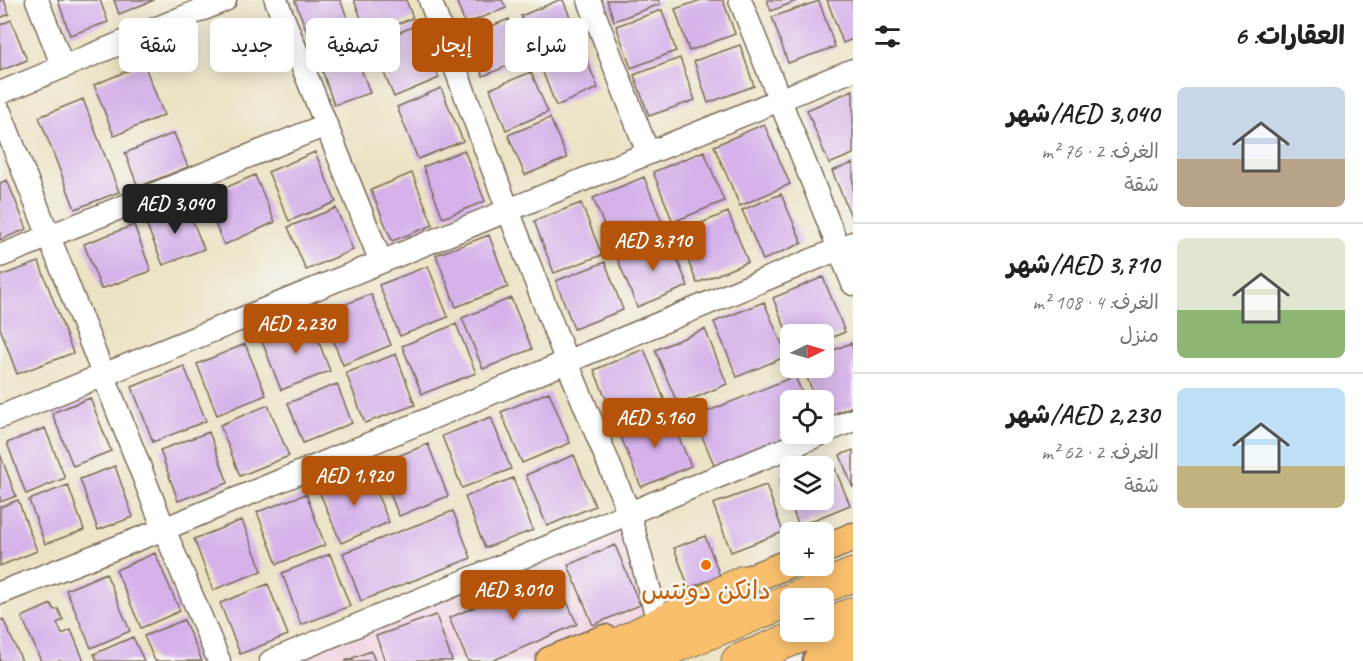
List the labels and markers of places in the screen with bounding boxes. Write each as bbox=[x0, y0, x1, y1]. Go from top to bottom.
pin: AED 3,040 bbox=[106, 184, 244, 235]
pin: AED 3,710 bbox=[584, 221, 722, 272]
pin: AED 2,230 bbox=[227, 304, 365, 355]
pin: AED 5,160 bbox=[586, 398, 724, 449]
pin: AED 1,920 bbox=[285, 456, 423, 507]
marker: دانكن دونتس bbox=[699, 558, 713, 572]
pin: AED 3,010 bbox=[444, 570, 582, 621]
place label: دانكن دونتس bbox=[641, 574, 771, 607]

